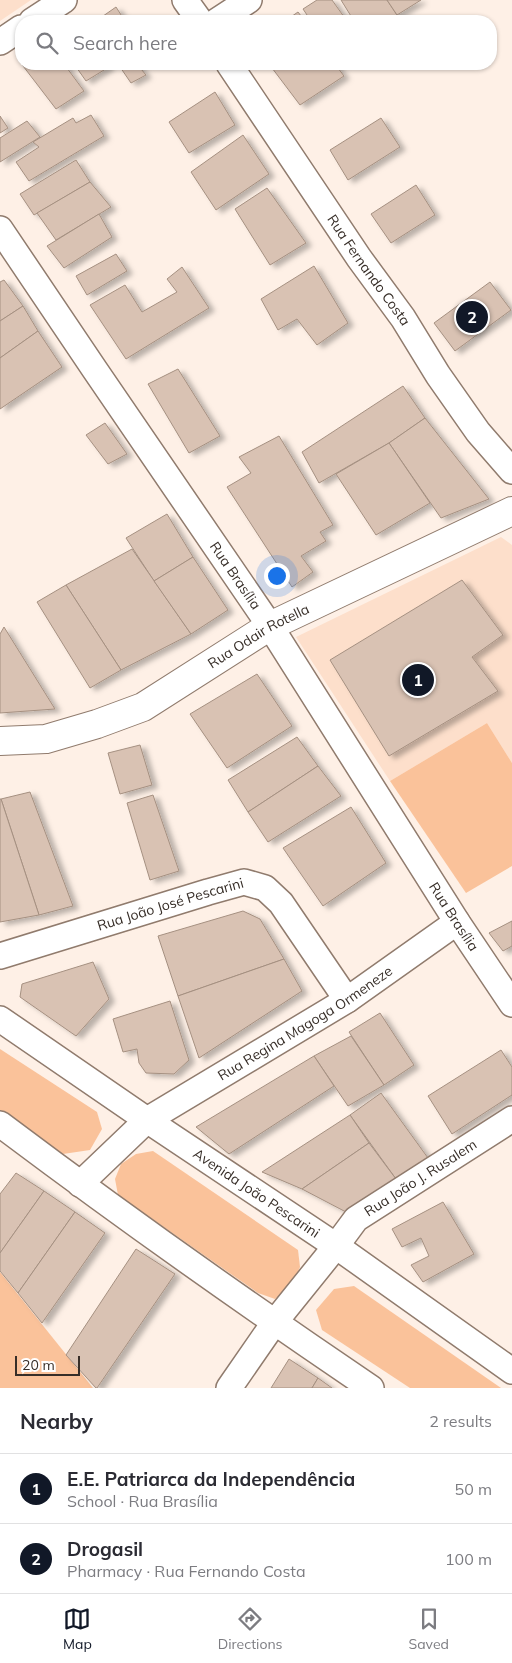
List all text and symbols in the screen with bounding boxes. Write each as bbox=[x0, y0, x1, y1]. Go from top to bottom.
search box bbox=[15, 15, 497, 70]
icon: search bbox=[33, 29, 61, 57]
text: Search here bbox=[73, 31, 177, 55]
street label: Rua Fernando Costa bbox=[323, 211, 414, 329]
pin: 2 bbox=[456, 298, 488, 336]
street label: Rua Brasília bbox=[206, 538, 265, 613]
your location bbox=[264, 563, 290, 589]
street label: Rua Odair Rotella bbox=[204, 600, 312, 672]
pin: 1 bbox=[402, 661, 434, 699]
street label: Rua João José Pescarini bbox=[95, 874, 245, 935]
street label: Rua Brasília bbox=[425, 879, 483, 954]
street label: Rua Regina Magoga Ormeneze bbox=[214, 962, 396, 1085]
street label: Rua João J. Rusalem bbox=[361, 1135, 480, 1220]
street label: Avenida João Pescarini bbox=[190, 1144, 323, 1242]
scale bar bbox=[15, 1353, 80, 1376]
text: 20 m bbox=[22, 1356, 55, 1374]
text: Nearby bbox=[20, 1408, 93, 1434]
text: 2 results bbox=[429, 1411, 492, 1431]
text: E.E. Patriarca da Independência bbox=[67, 1467, 355, 1491]
text: 1 bbox=[31, 1479, 41, 1499]
text: 50 m bbox=[455, 1479, 492, 1499]
text: School · Rua Brasília bbox=[67, 1491, 218, 1511]
text: Drogasil bbox=[67, 1537, 143, 1561]
text: 2 bbox=[31, 1549, 41, 1569]
text: 100 m bbox=[445, 1549, 492, 1569]
text: Pharmacy · Rua Fernando Costa bbox=[67, 1561, 306, 1581]
tab: Map bbox=[63, 1605, 92, 1653]
tab: Directions bbox=[218, 1605, 283, 1653]
tab: Saved bbox=[409, 1605, 449, 1653]

